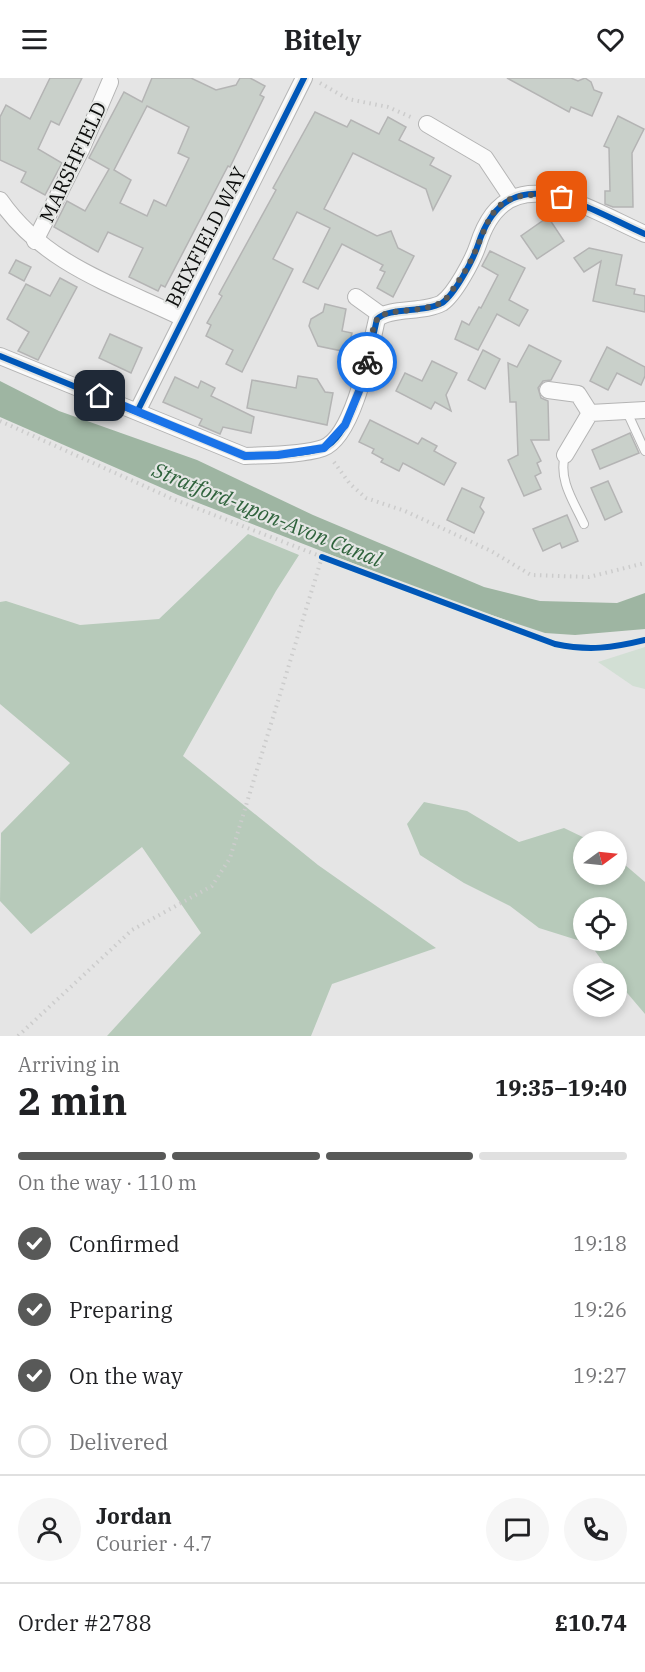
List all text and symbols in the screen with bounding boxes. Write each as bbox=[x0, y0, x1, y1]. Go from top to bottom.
text: Bitely bbox=[284, 22, 361, 57]
icon: menu bbox=[18, 23, 51, 56]
icon: heart bbox=[594, 23, 627, 56]
street label: MARSHFIELD bbox=[33, 97, 112, 227]
street label: BRIXFIELD WAY bbox=[159, 162, 253, 312]
pin bbox=[536, 171, 587, 222]
icon: bag bbox=[545, 180, 578, 213]
courier bbox=[337, 332, 397, 392]
icon: bike bbox=[351, 346, 384, 379]
pin bbox=[74, 370, 125, 421]
icon: home bbox=[83, 379, 116, 412]
water label: Stratford-upon-Avon Canal bbox=[148, 455, 387, 573]
north arrow bbox=[573, 831, 627, 885]
map controls bbox=[573, 831, 627, 1017]
button: locate bbox=[573, 897, 627, 951]
button: layers bbox=[573, 963, 627, 1017]
text: Arriving in bbox=[18, 1051, 120, 1078]
text: 19:35–19:40 bbox=[495, 1073, 627, 1102]
text: 2 min bbox=[18, 1075, 127, 1126]
text: On the way · 110 m bbox=[18, 1169, 197, 1196]
icon: check bbox=[18, 1227, 51, 1260]
text: Confirmed bbox=[69, 1229, 180, 1258]
text: 19:18 bbox=[573, 1230, 627, 1257]
icon: check bbox=[18, 1293, 51, 1326]
text: Preparing bbox=[69, 1295, 173, 1324]
text: 19:26 bbox=[573, 1296, 627, 1323]
icon: check bbox=[18, 1359, 51, 1392]
text: On the way bbox=[69, 1361, 183, 1390]
text: 19:27 bbox=[573, 1362, 627, 1389]
text: Delivered bbox=[69, 1427, 168, 1456]
button: person bbox=[18, 1498, 81, 1561]
button: chat bbox=[486, 1498, 549, 1561]
button: phone bbox=[564, 1498, 627, 1561]
text: Jordan bbox=[96, 1501, 172, 1530]
text: Courier · 4.7 bbox=[96, 1530, 212, 1557]
text: Order #2788 bbox=[18, 1608, 152, 1637]
text: £10.74 bbox=[555, 1608, 627, 1637]

